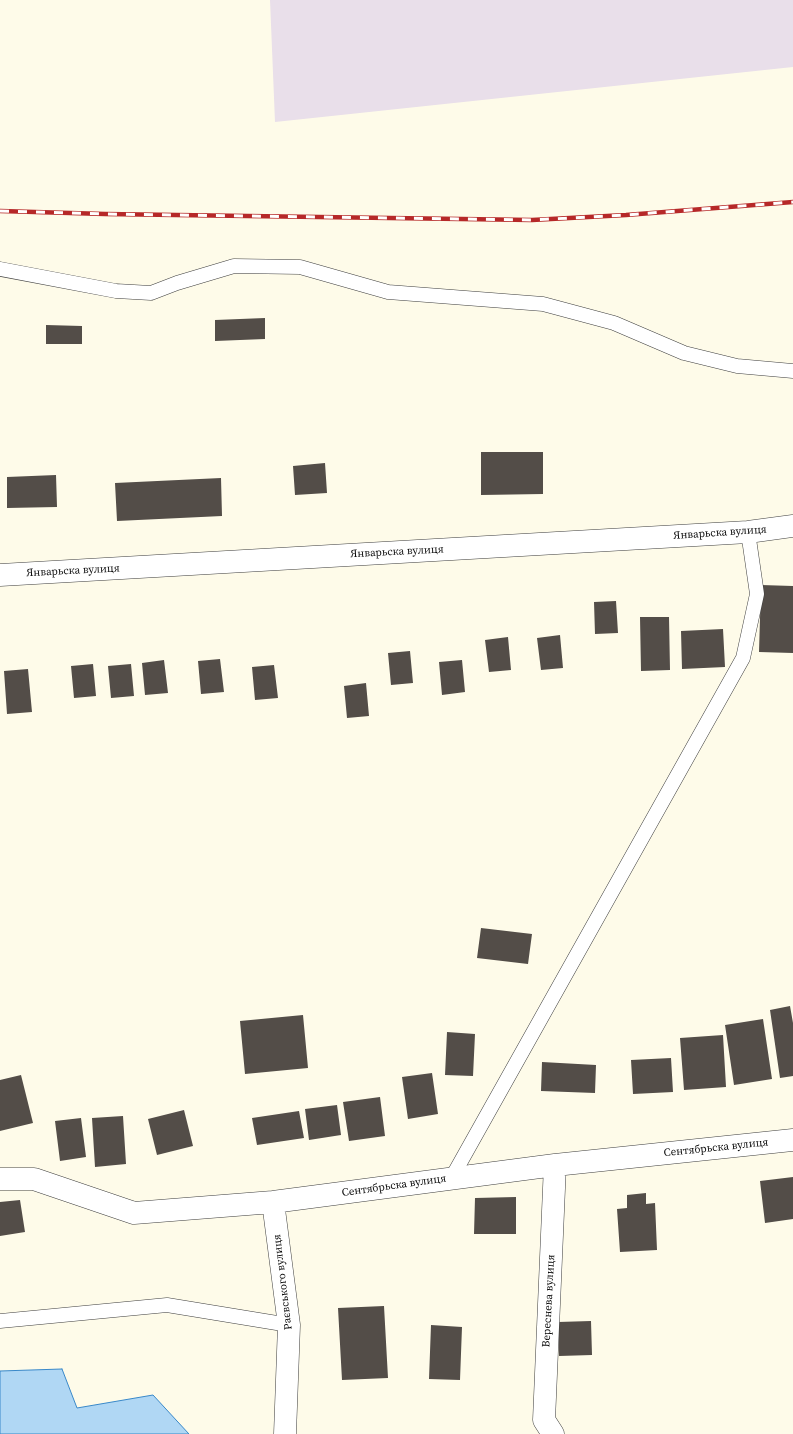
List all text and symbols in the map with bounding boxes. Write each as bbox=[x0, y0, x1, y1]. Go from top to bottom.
street label: Январьска вулиця bbox=[673, 523, 767, 543]
street label: Январьска вулиця bbox=[350, 543, 444, 561]
street label: Январьска вулиця bbox=[26, 562, 120, 580]
street label: Сентябрьска вулиця bbox=[663, 1136, 769, 1160]
street label: Сентябрьска вулиця bbox=[341, 1172, 447, 1200]
street label: Раєвського вулиця bbox=[271, 1233, 295, 1331]
street label: Вереснева вулиця bbox=[540, 1254, 558, 1348]

